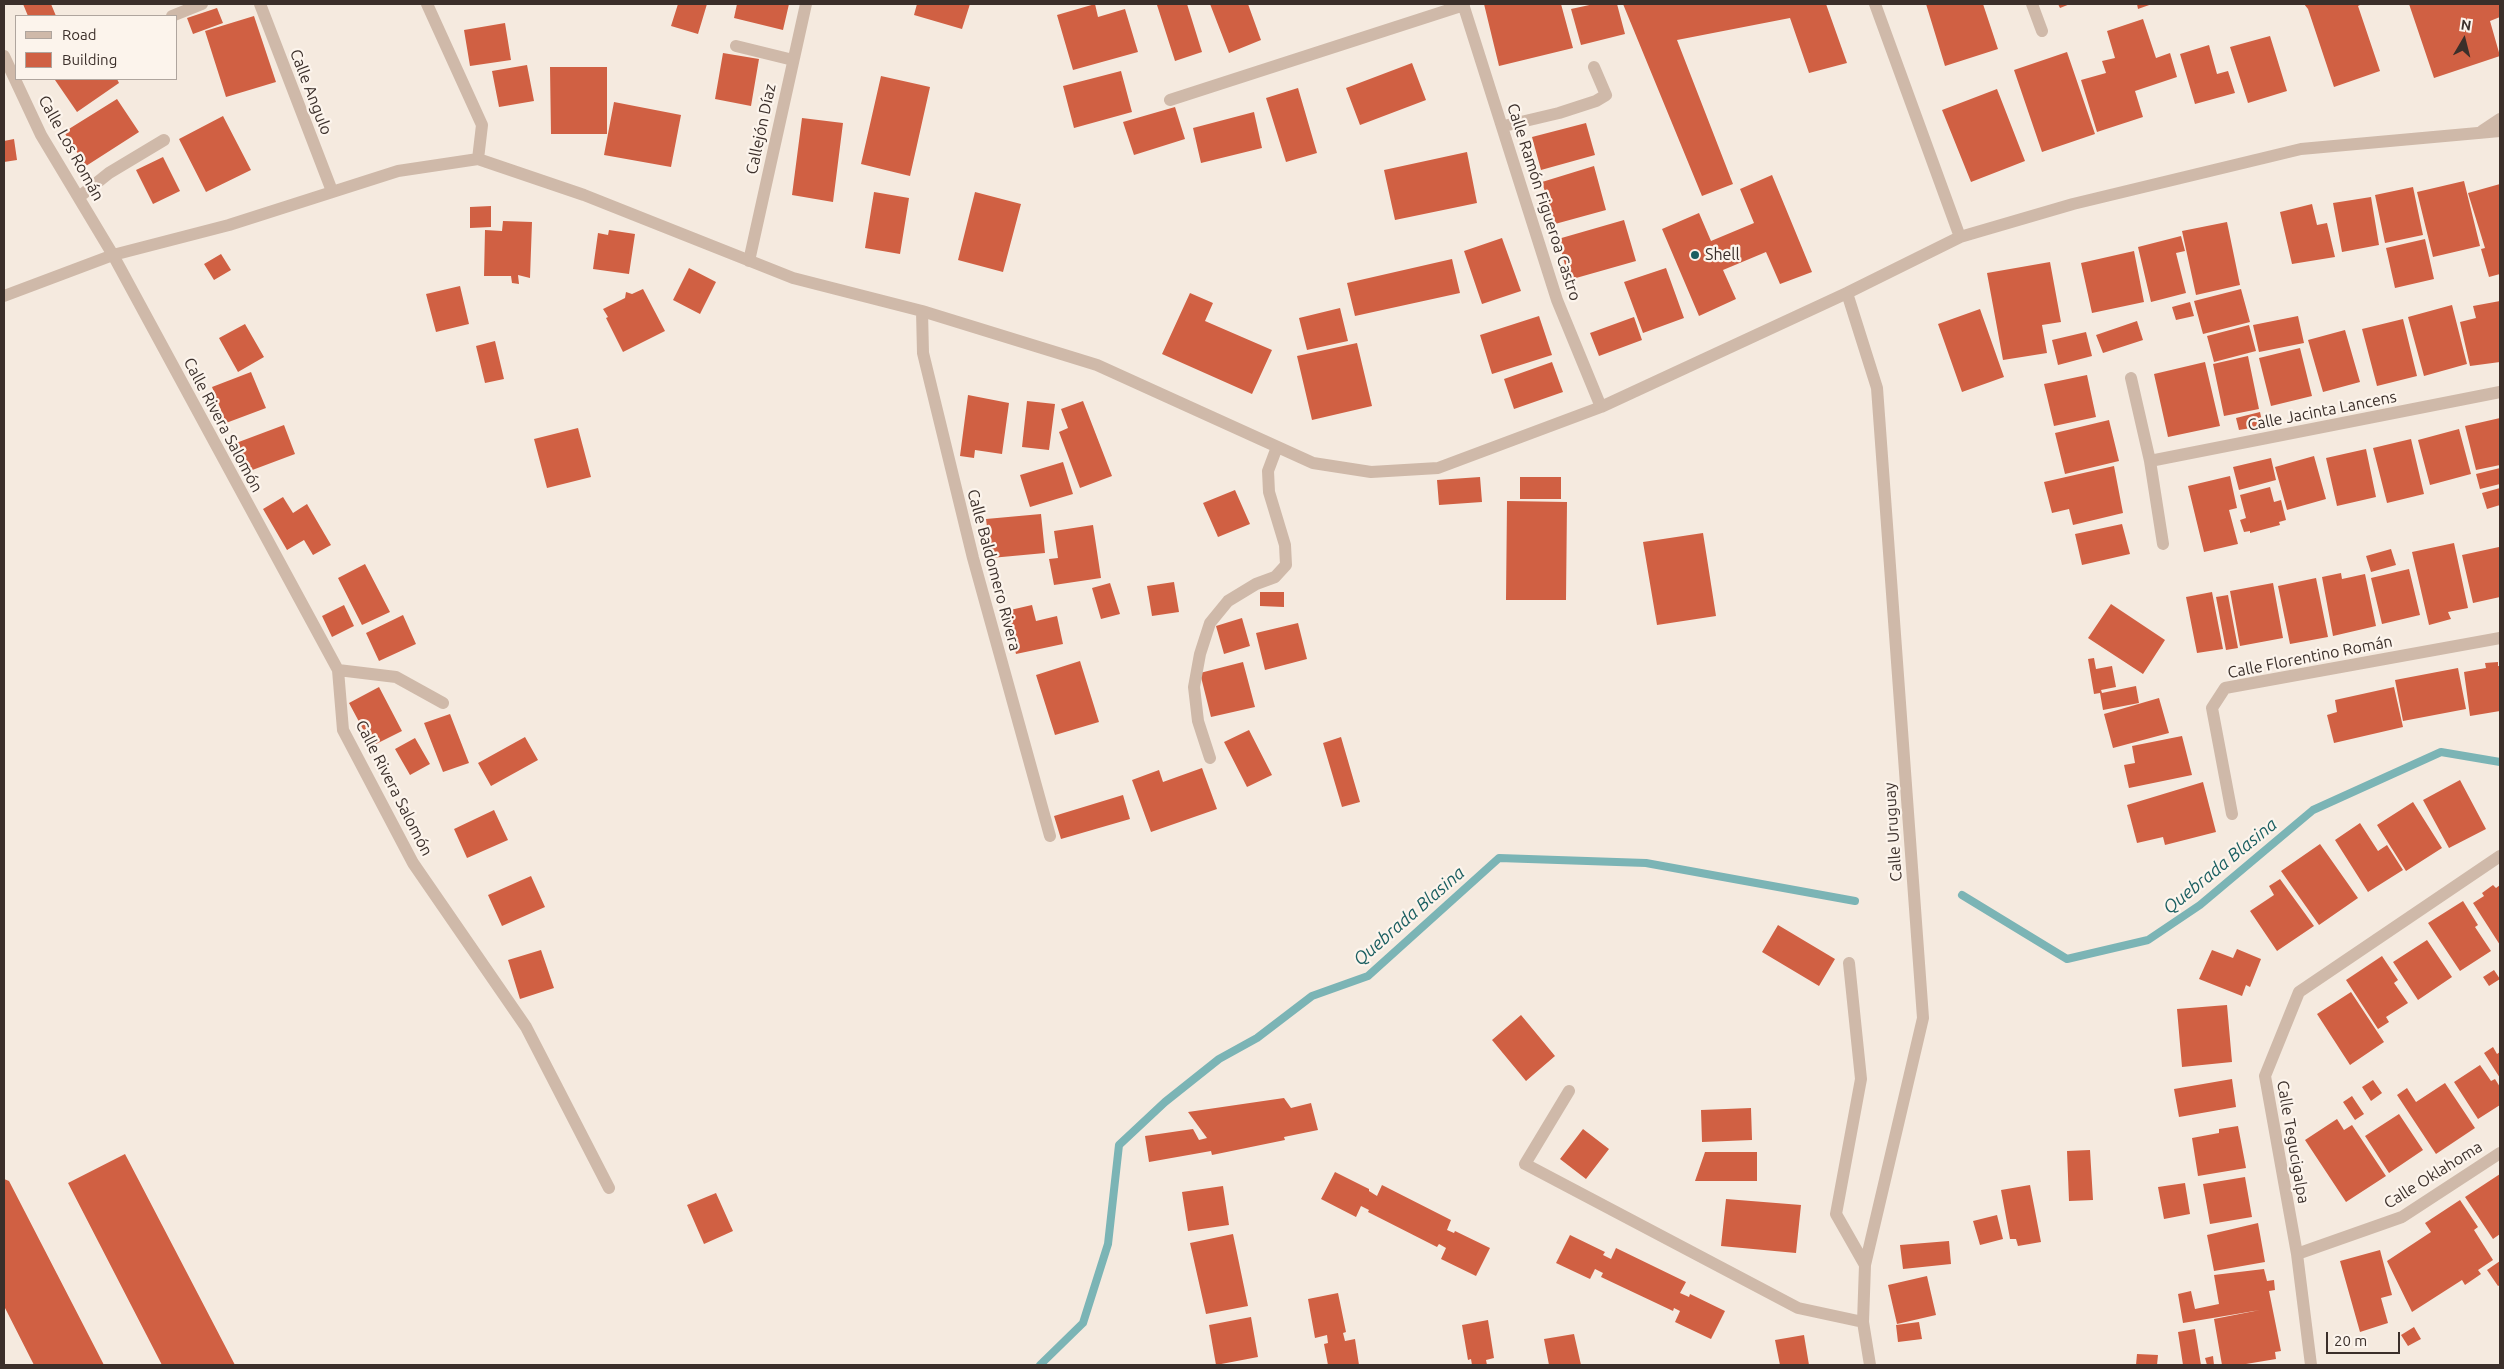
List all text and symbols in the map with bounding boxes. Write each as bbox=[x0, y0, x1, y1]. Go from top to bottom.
legend bbox=[15, 15, 178, 80]
north arrow bbox=[2439, 15, 2489, 65]
text: N bbox=[2460, 16, 2472, 34]
text: Road bbox=[62, 26, 97, 43]
street label: Calle Angulo bbox=[286, 46, 336, 138]
text: Building bbox=[62, 51, 117, 68]
street label: Callejón Díaz bbox=[742, 82, 780, 176]
street label: Calle Los Román bbox=[34, 92, 108, 204]
street label: Calle Ramón Figueroa Castro bbox=[1503, 101, 1585, 303]
place label: Shell bbox=[1705, 245, 1740, 265]
marker: Shell bbox=[1689, 249, 1701, 261]
street label: Calle Rivera Salomón bbox=[179, 354, 267, 496]
street label: Calle Jacinta Lancens bbox=[2246, 387, 2398, 435]
street label: Calle Baldomero Rivera bbox=[963, 487, 1025, 653]
street label: Calle Florentino Román bbox=[2226, 632, 2394, 682]
street label: Calle Rivera Salomón bbox=[351, 717, 437, 859]
street label: Calle Uruguay bbox=[1880, 782, 1906, 882]
water label: Quebrada Blasina bbox=[2159, 813, 2281, 919]
water label: Quebrada Blasina bbox=[1349, 862, 1469, 970]
street label: Calle Tegucigalpa bbox=[2273, 1079, 2313, 1205]
street label: Calle Oklahoma bbox=[2380, 1137, 2486, 1213]
scale bar bbox=[2329, 1322, 2403, 1354]
text: 20 m bbox=[2334, 1332, 2367, 1349]

